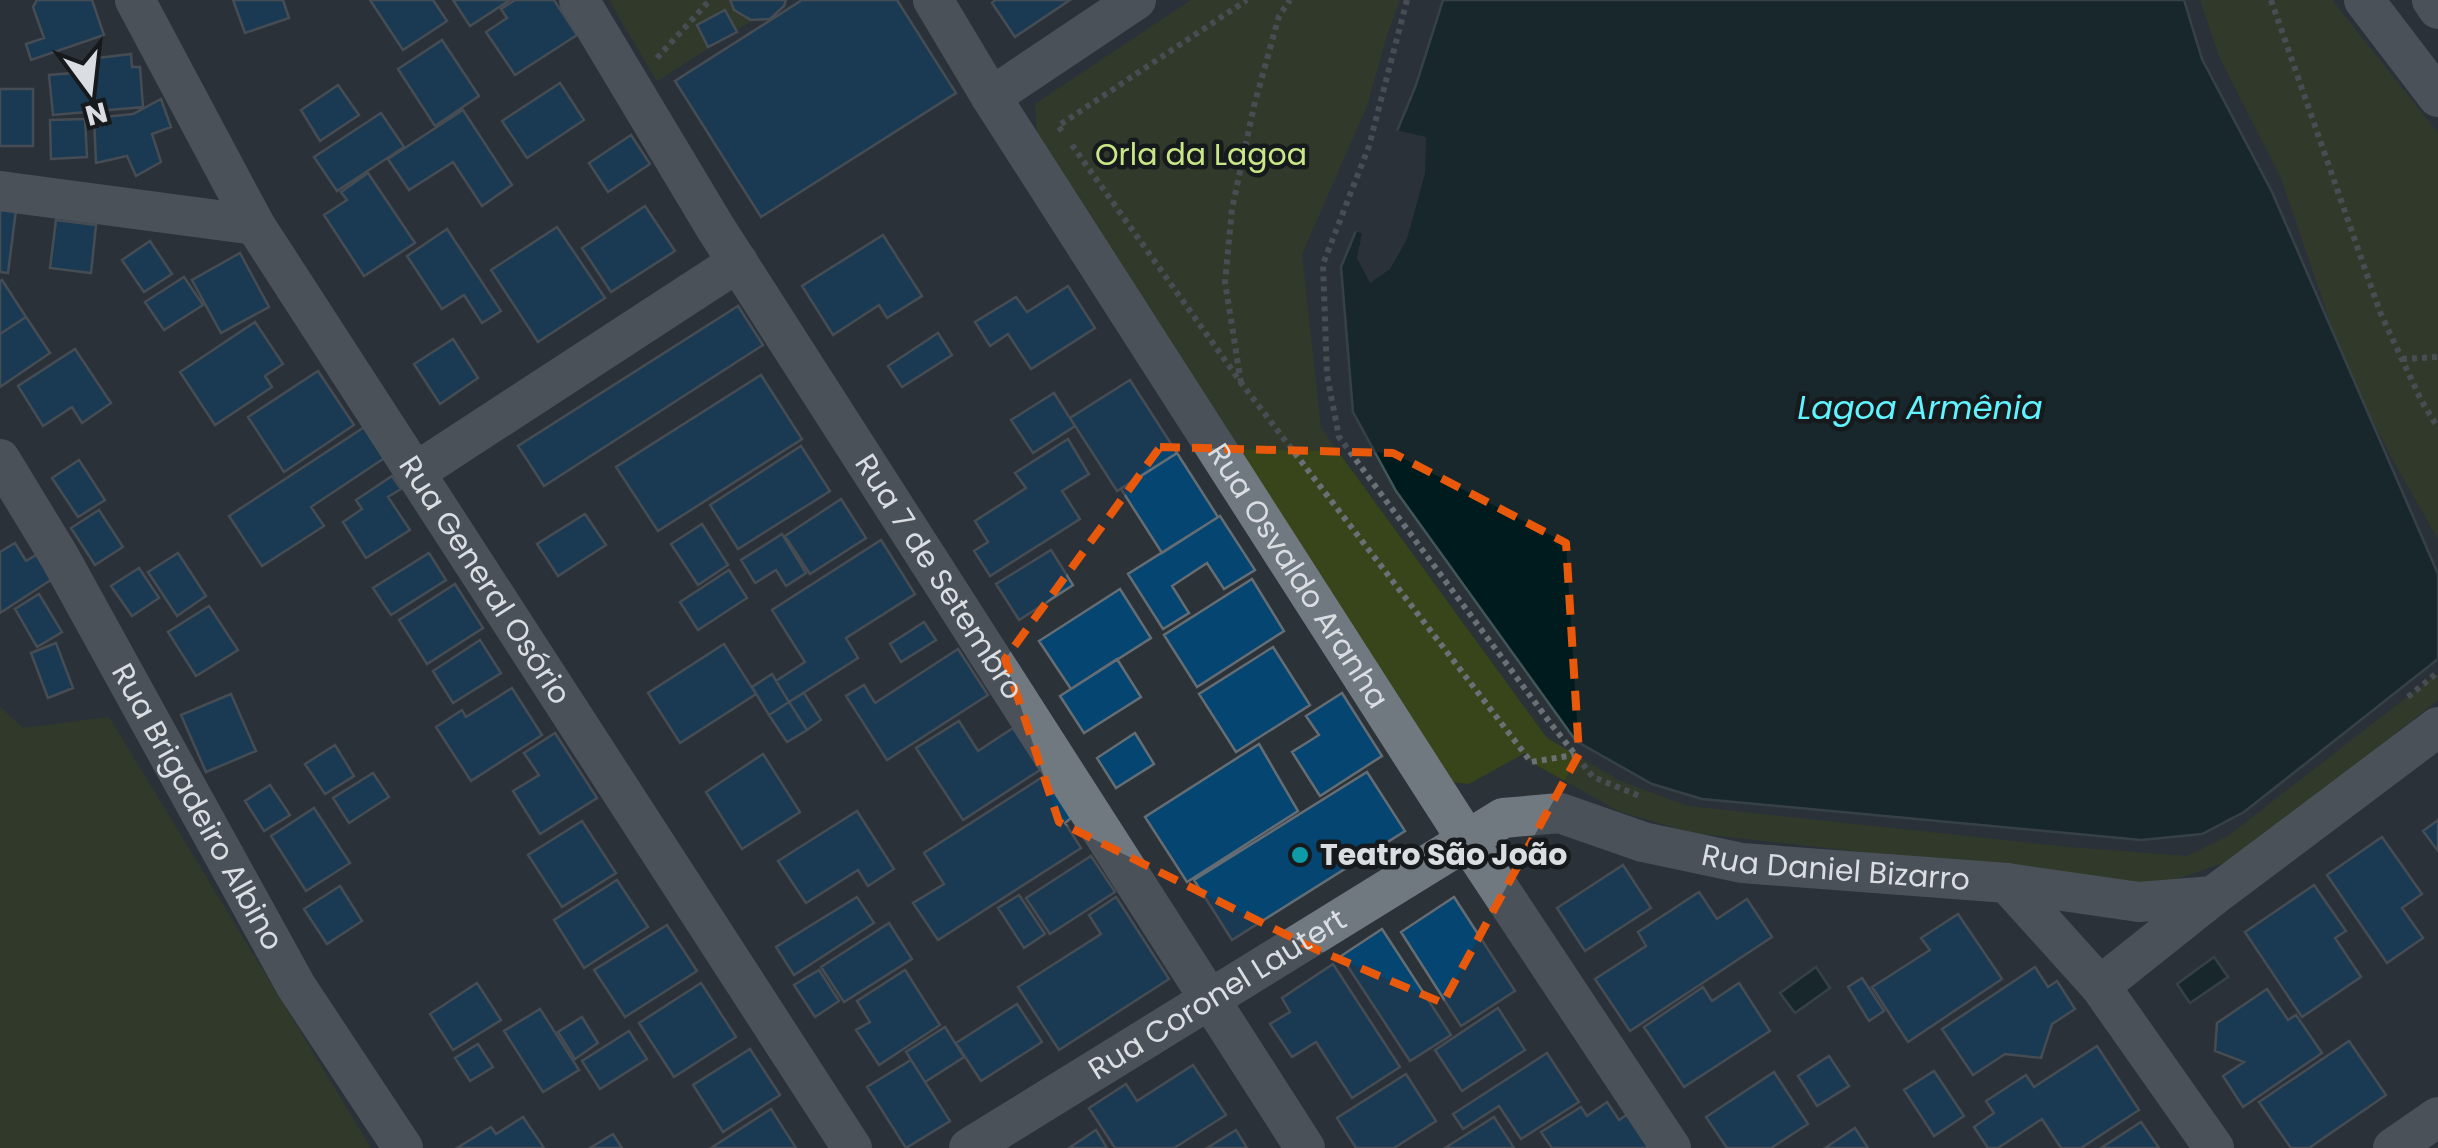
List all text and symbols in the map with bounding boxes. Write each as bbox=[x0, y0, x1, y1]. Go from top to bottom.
north arrow bbox=[40, 40, 140, 140]
text: N bbox=[81, 92, 112, 135]
park label: Orla da Lagoa bbox=[1095, 133, 1307, 176]
water label: Lagoa Armênia bbox=[1797, 385, 2043, 430]
street label: Rua Osvaldo Aranha bbox=[1197, 435, 1399, 717]
street label: Rua 7 de Setembro bbox=[845, 445, 1034, 708]
street label: Rua General Osório bbox=[389, 447, 582, 713]
street label: Rua Brigadeiro Albino bbox=[101, 655, 294, 958]
place label: Teatro São João bbox=[1320, 833, 1567, 876]
street label: Rua Daniel Bizarro bbox=[1698, 833, 1972, 901]
marker: Teatro São João bbox=[1289, 844, 1311, 866]
street label: Rua Coronel Lautert bbox=[1080, 898, 1354, 1090]

